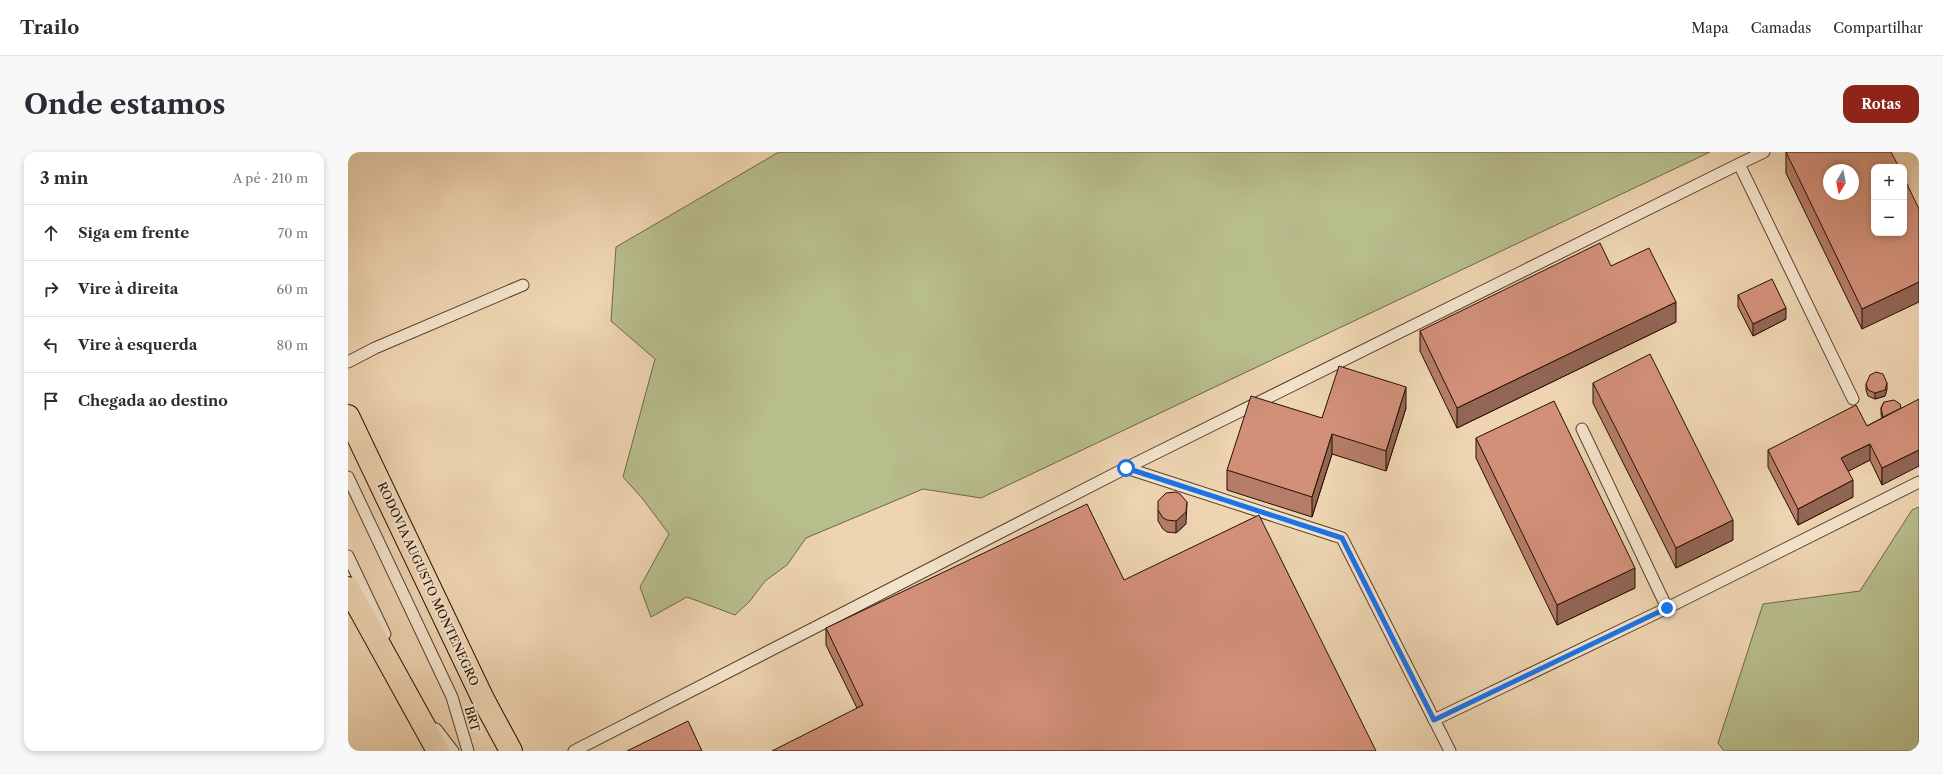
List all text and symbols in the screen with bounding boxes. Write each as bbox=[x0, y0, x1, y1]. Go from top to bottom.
text: Trailo bbox=[20, 16, 79, 39]
text: Mapa bbox=[1691, 19, 1729, 37]
text: Camadas bbox=[1751, 19, 1811, 37]
text: Compartilhar bbox=[1833, 19, 1923, 37]
button: Rotas bbox=[1843, 85, 1919, 123]
text: Onde estamos bbox=[24, 87, 225, 121]
north arrow bbox=[1823, 164, 1859, 200]
map controls bbox=[1871, 164, 1907, 236]
button: + bbox=[1871, 164, 1907, 200]
text: 3 min bbox=[40, 168, 89, 188]
text: A pé · 210 m bbox=[233, 170, 308, 186]
button: − bbox=[1871, 200, 1907, 236]
icon: ahead bbox=[40, 222, 62, 244]
text: Siga em frente bbox=[78, 223, 189, 242]
text: 70 m bbox=[278, 225, 308, 241]
icon: right bbox=[40, 278, 62, 300]
text: Vire à direita bbox=[78, 279, 178, 298]
text: 60 m bbox=[277, 281, 308, 297]
icon: left bbox=[40, 334, 62, 356]
text: Vire à esquerda bbox=[78, 335, 197, 354]
text: 80 m bbox=[276, 337, 308, 353]
icon: arrive bbox=[40, 390, 62, 412]
text: Chegada ao destino bbox=[78, 391, 228, 410]
route start bbox=[1117, 459, 1135, 477]
street label: RODOVIA AUGUSTO MONTENEGRO bbox=[374, 479, 482, 688]
route end bbox=[1658, 599, 1676, 617]
street label: BRT bbox=[462, 704, 483, 733]

